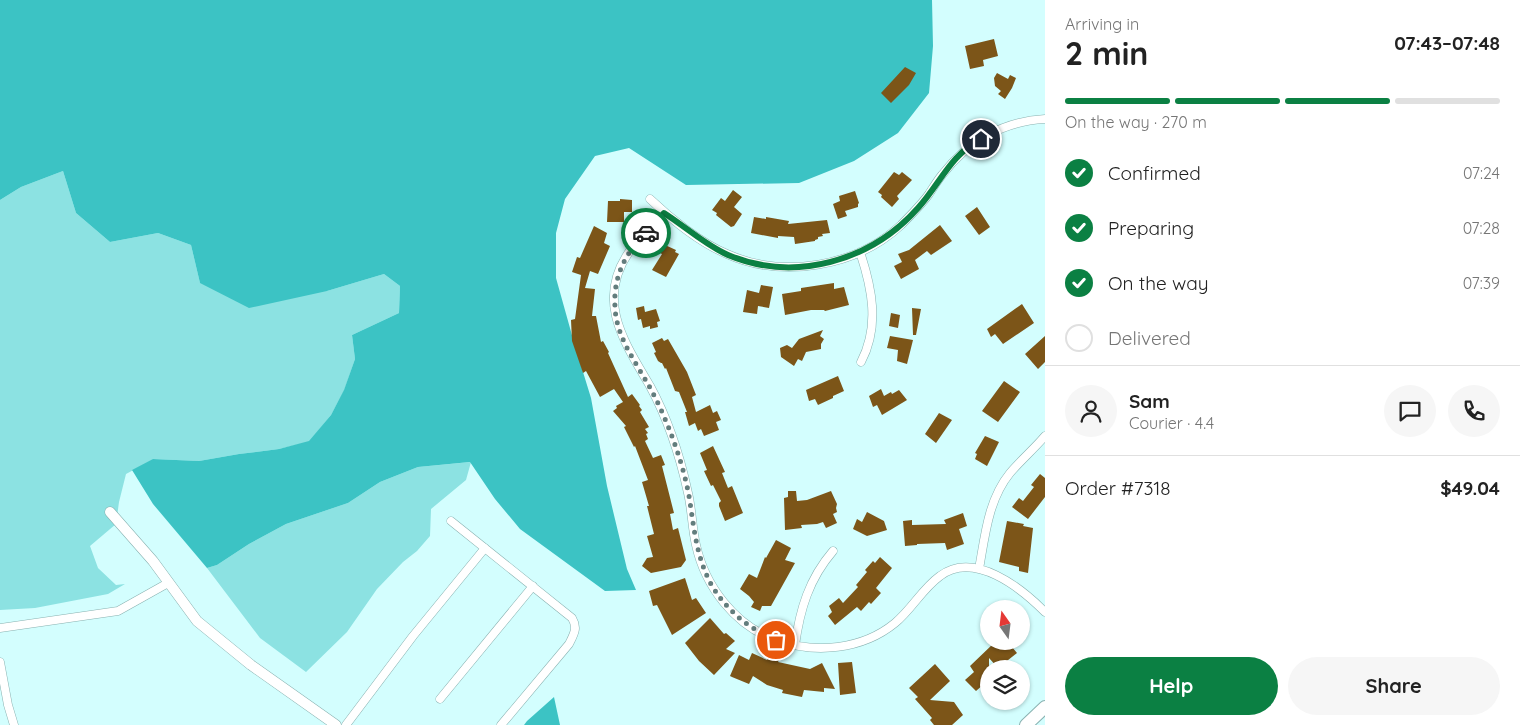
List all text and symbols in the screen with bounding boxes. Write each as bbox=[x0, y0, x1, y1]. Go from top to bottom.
text: Arriving in bbox=[1065, 14, 1139, 34]
text: 07:43–07:48 bbox=[1394, 31, 1500, 55]
text: 2 min bbox=[1065, 33, 1148, 73]
text: On the way · 270 m bbox=[1065, 112, 1207, 132]
pin bbox=[960, 118, 1002, 160]
icon: home bbox=[967, 125, 995, 153]
icon: check bbox=[1065, 159, 1093, 187]
text: Confirmed bbox=[1108, 161, 1201, 185]
text: 07:24 bbox=[1463, 163, 1500, 183]
courier bbox=[621, 208, 671, 258]
icon: check bbox=[1065, 214, 1093, 242]
text: Preparing bbox=[1108, 216, 1194, 240]
text: 07:28 bbox=[1463, 218, 1500, 238]
icon: car bbox=[632, 219, 660, 247]
icon: check bbox=[1065, 269, 1093, 297]
text: On the way bbox=[1108, 271, 1209, 295]
text: 07:39 bbox=[1463, 273, 1500, 293]
text: Delivered bbox=[1108, 326, 1191, 350]
button: person bbox=[1065, 385, 1117, 437]
button: chat bbox=[1384, 385, 1436, 437]
button: phone bbox=[1448, 385, 1500, 437]
text: Sam bbox=[1129, 389, 1170, 413]
text: Courier · 4.4 bbox=[1129, 413, 1214, 433]
text: Order #7318 bbox=[1065, 476, 1171, 500]
text: $49.04 bbox=[1440, 476, 1500, 500]
north arrow bbox=[980, 600, 1030, 650]
map controls bbox=[980, 600, 1030, 710]
pin bbox=[755, 619, 797, 661]
icon: bag bbox=[762, 626, 790, 654]
button: Help bbox=[1065, 657, 1278, 715]
button: Share bbox=[1288, 657, 1500, 715]
button: layers bbox=[980, 660, 1030, 710]

